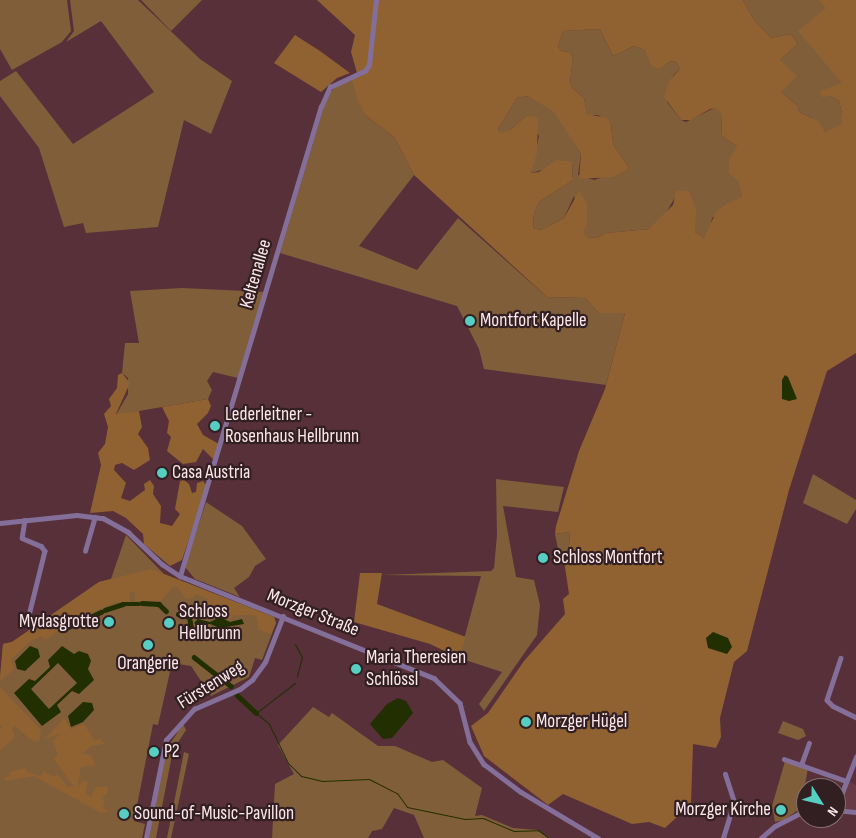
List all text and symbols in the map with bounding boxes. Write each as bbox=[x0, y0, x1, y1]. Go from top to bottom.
street label: Keltenallee bbox=[235, 237, 277, 311]
place label: Montfort Kapelle bbox=[480, 310, 587, 332]
marker: Montfort Kapelle bbox=[464, 315, 476, 327]
place label: Lederleitner - Rosenhaus Hellbrunn bbox=[225, 404, 359, 448]
marker: Lederleitner - Rosenhaus Hellbrunn bbox=[209, 420, 221, 432]
place label: Casa Austria bbox=[172, 462, 250, 484]
marker: Casa Austria bbox=[156, 467, 168, 479]
place label: Schloss Montfort bbox=[553, 547, 662, 569]
marker: Schloss Montfort bbox=[537, 552, 549, 564]
street label: Morzger Straße bbox=[264, 584, 362, 642]
place label: Schloss Hellbrunn bbox=[179, 601, 241, 645]
place label: Mydasgrotte bbox=[19, 611, 99, 633]
marker: Mydasgrotte bbox=[103, 616, 115, 628]
marker: Schloss Hellbrunn bbox=[163, 617, 175, 629]
marker: Orangerie bbox=[142, 639, 154, 651]
place label: Maria Theresien Schlössl bbox=[366, 647, 466, 691]
place label: Orangerie bbox=[117, 653, 179, 675]
street label: Fürstenweg bbox=[173, 656, 249, 714]
marker: Maria Theresien Schlössl bbox=[350, 663, 362, 675]
place label: Morzger Hügel bbox=[536, 711, 627, 733]
marker: Morzger Hügel bbox=[520, 716, 532, 728]
place label: P2 bbox=[164, 741, 180, 763]
marker: P2 bbox=[148, 746, 160, 758]
north arrow bbox=[796, 778, 846, 828]
place label: Morzger Kirche bbox=[675, 799, 771, 821]
place label: Sound-of-Music-Pavillon bbox=[134, 803, 294, 825]
text: N bbox=[824, 803, 842, 820]
marker: Morzger Kirche bbox=[775, 804, 787, 816]
marker: Sound-of-Music-Pavillon bbox=[118, 808, 130, 820]

